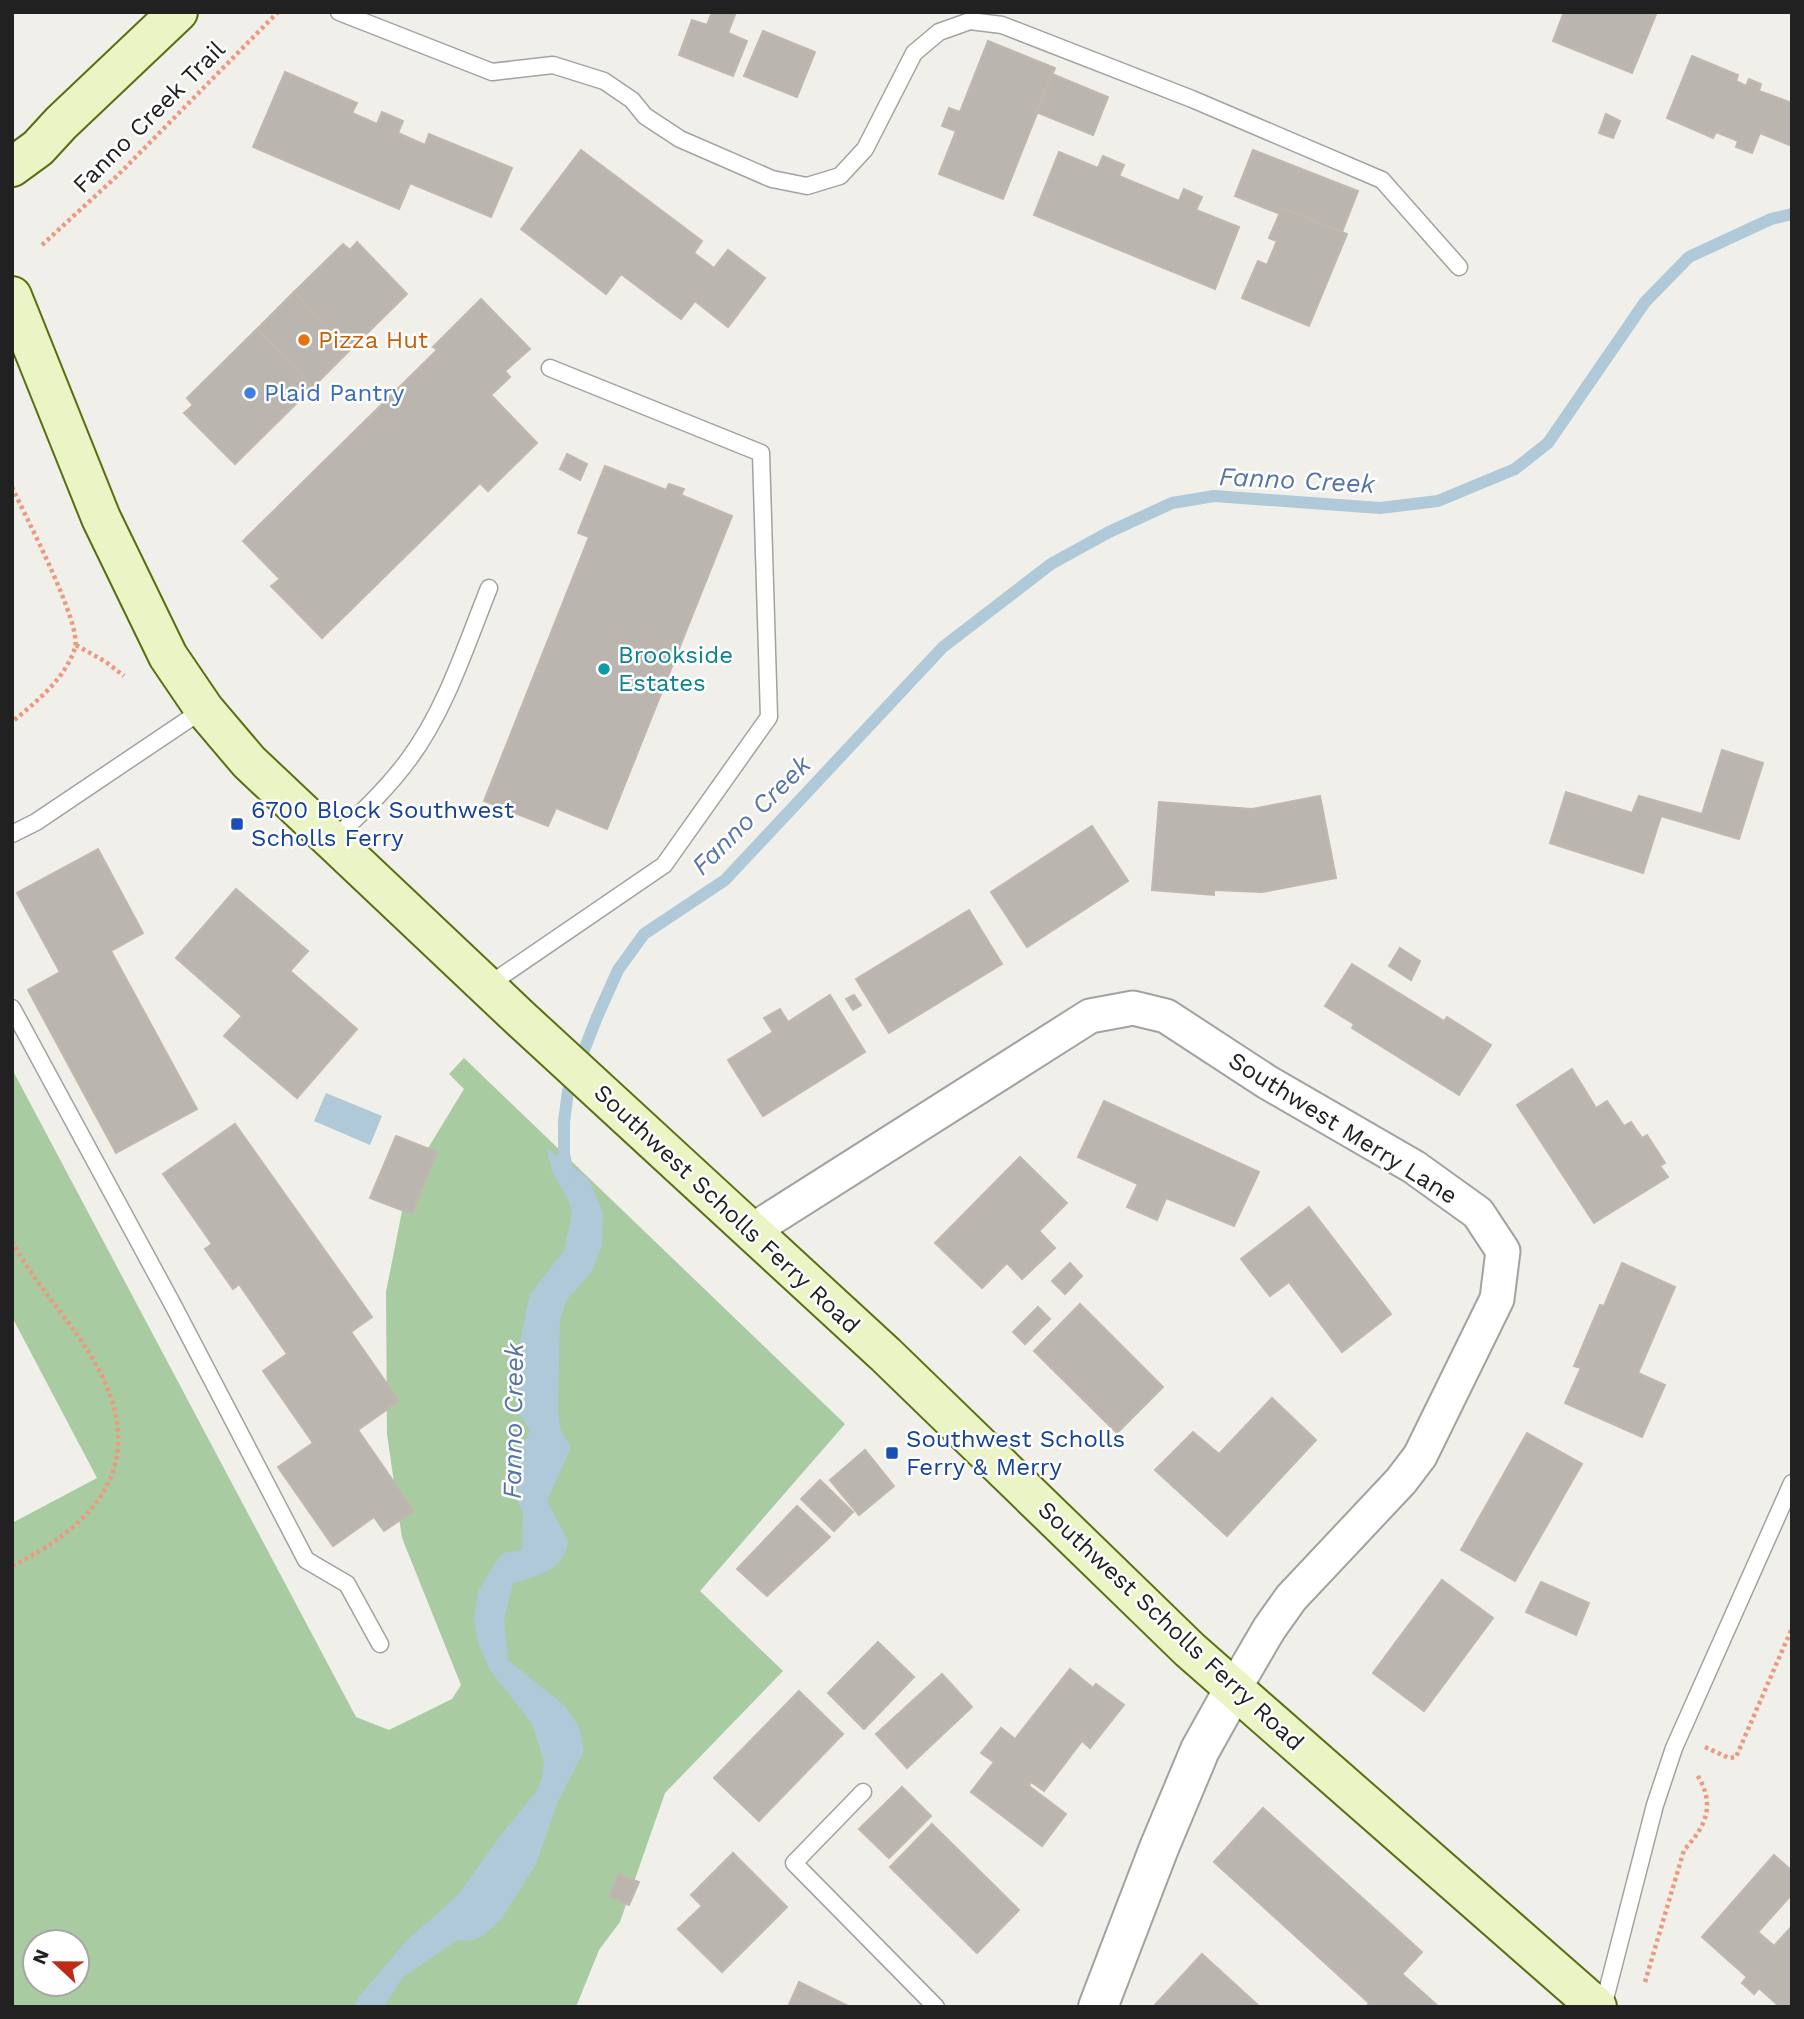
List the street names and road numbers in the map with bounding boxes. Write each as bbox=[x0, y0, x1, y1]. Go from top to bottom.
street label: Fanno Creek Trail bbox=[67, 35, 231, 199]
street label: Southwest Merry Lane bbox=[1224, 1046, 1462, 1210]
street label: Southwest Scholls Ferry Road bbox=[588, 1079, 866, 1339]
street label: Southwest Scholls Ferry Road bbox=[1032, 1496, 1310, 1756]

